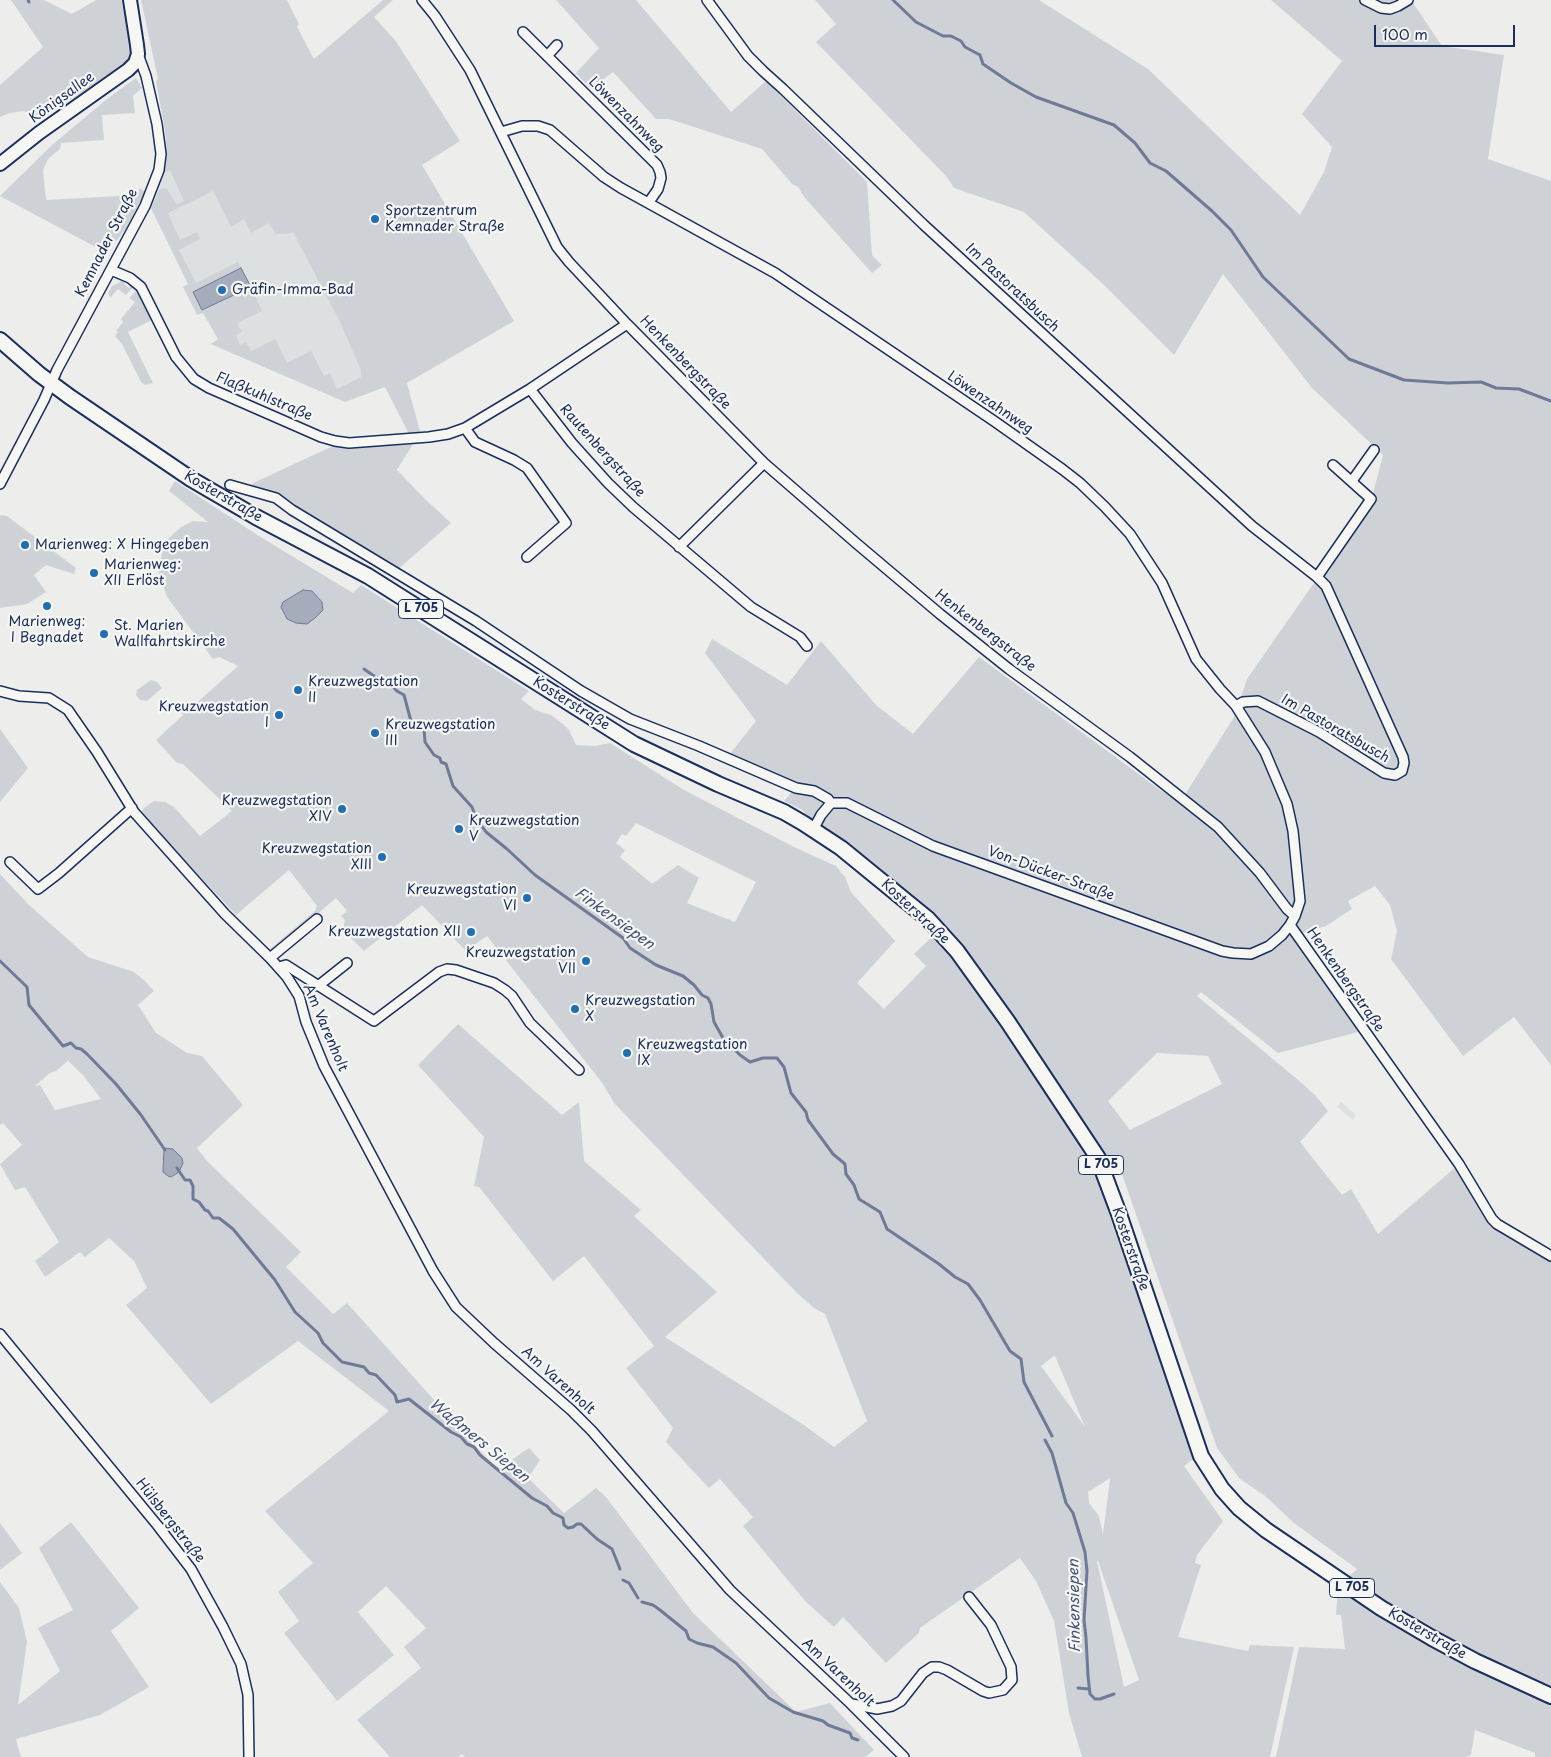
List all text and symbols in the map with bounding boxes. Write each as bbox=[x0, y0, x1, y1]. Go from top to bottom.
scale bar bbox=[1376, 15, 1517, 47]
text: 100 m bbox=[1382, 22, 1428, 45]
street label: Königsallee bbox=[26, 69, 98, 127]
street label: Löwenzahnweg bbox=[585, 74, 667, 156]
street label: Kemnader Straße bbox=[72, 186, 142, 300]
place label: Sportzentrum Kemnader Straße bbox=[385, 203, 504, 236]
marker: Sportzentrum Kemnader Straße bbox=[369, 213, 381, 225]
street label: Im Pastoratsbusch bbox=[962, 240, 1062, 336]
place label: Gräfin-Imma-Bad bbox=[232, 282, 354, 298]
marker: Gräfin-Imma-Bad bbox=[216, 284, 228, 296]
street label: Henkenbergstraße bbox=[636, 313, 734, 413]
street label: Löwenzahnweg bbox=[944, 368, 1036, 438]
street label: Flaßkuhlstraße bbox=[213, 369, 315, 425]
street label: Rautenbergstraße bbox=[556, 401, 648, 501]
street label: Kosterstraße bbox=[181, 468, 265, 526]
place label: Marienweg: X Hingegeben bbox=[35, 537, 209, 553]
marker: Marienweg: X Hingegeben bbox=[19, 539, 31, 551]
place label: Marienweg: XII Erlöst bbox=[104, 557, 181, 590]
marker: Marienweg: XII Erlöst bbox=[88, 567, 100, 579]
street label: Henkenbergstraße bbox=[931, 586, 1039, 676]
marker: Marienweg: I Begnadet bbox=[41, 600, 53, 612]
road number: L 705 bbox=[398, 600, 444, 618]
place label: Marienweg: I Begnadet bbox=[8, 614, 86, 646]
place label: St. Marien Wallfahrtskirche bbox=[114, 618, 225, 650]
marker: St. Marien Wallfahrtskirche bbox=[98, 628, 110, 640]
place label: Kreuzwegstation II bbox=[308, 674, 419, 706]
street label: Kosterstraße bbox=[530, 674, 612, 734]
marker: Kreuzwegstation II bbox=[292, 684, 304, 696]
street label: Im Pastoratsbusch bbox=[1278, 691, 1392, 767]
place label: Kreuzwegstation I bbox=[158, 699, 269, 732]
marker: Kreuzwegstation I bbox=[273, 709, 285, 721]
place label: Kreuzwegstation III bbox=[385, 717, 496, 750]
marker: Kreuzwegstation III bbox=[369, 727, 381, 739]
place label: Kreuzwegstation XIV bbox=[221, 793, 332, 826]
marker: Kreuzwegstation XIV bbox=[336, 803, 348, 815]
place label: Kreuzwegstation V bbox=[469, 813, 580, 846]
marker: Kreuzwegstation V bbox=[453, 823, 465, 835]
place label: Kreuzwegstation XIII bbox=[261, 841, 372, 874]
street label: Von-Dücker-Straße bbox=[986, 843, 1116, 905]
marker: Kreuzwegstation XIII bbox=[376, 851, 388, 863]
street label: Kosterstraße bbox=[877, 876, 953, 948]
place label: Kreuzwegstation VI bbox=[406, 882, 517, 914]
water label: Finkensiepen bbox=[571, 884, 657, 954]
marker: Kreuzwegstation VI bbox=[521, 892, 533, 904]
place label: Kreuzwegstation XII bbox=[328, 924, 461, 940]
street label: Henkenbergstraße bbox=[1303, 925, 1387, 1035]
marker: Kreuzwegstation XII bbox=[465, 926, 477, 938]
place label: Kreuzwegstation VII bbox=[465, 945, 576, 978]
marker: Kreuzwegstation VII bbox=[580, 955, 592, 967]
street label: Am Varenholt bbox=[299, 982, 351, 1074]
place label: Kreuzwegstation X bbox=[585, 993, 696, 1026]
marker: Kreuzwegstation X bbox=[569, 1003, 581, 1015]
place label: Kreuzwegstation IX bbox=[637, 1037, 748, 1070]
marker: Kreuzwegstation IX bbox=[621, 1047, 633, 1059]
road number: L 705 bbox=[1078, 1156, 1124, 1174]
street label: Kosterstraße bbox=[1108, 1205, 1152, 1293]
street label: Am Varenholt bbox=[518, 1344, 598, 1418]
water label: Waßmers Siepen bbox=[425, 1395, 533, 1487]
street label: Hülsbergstraße bbox=[132, 1476, 208, 1566]
water label: Finkensiepen bbox=[1065, 1559, 1085, 1653]
road number: L 705 bbox=[1330, 1579, 1374, 1598]
street label: Kosterstraße bbox=[1385, 1605, 1469, 1663]
street label: Am Varenholt bbox=[798, 1635, 878, 1711]

